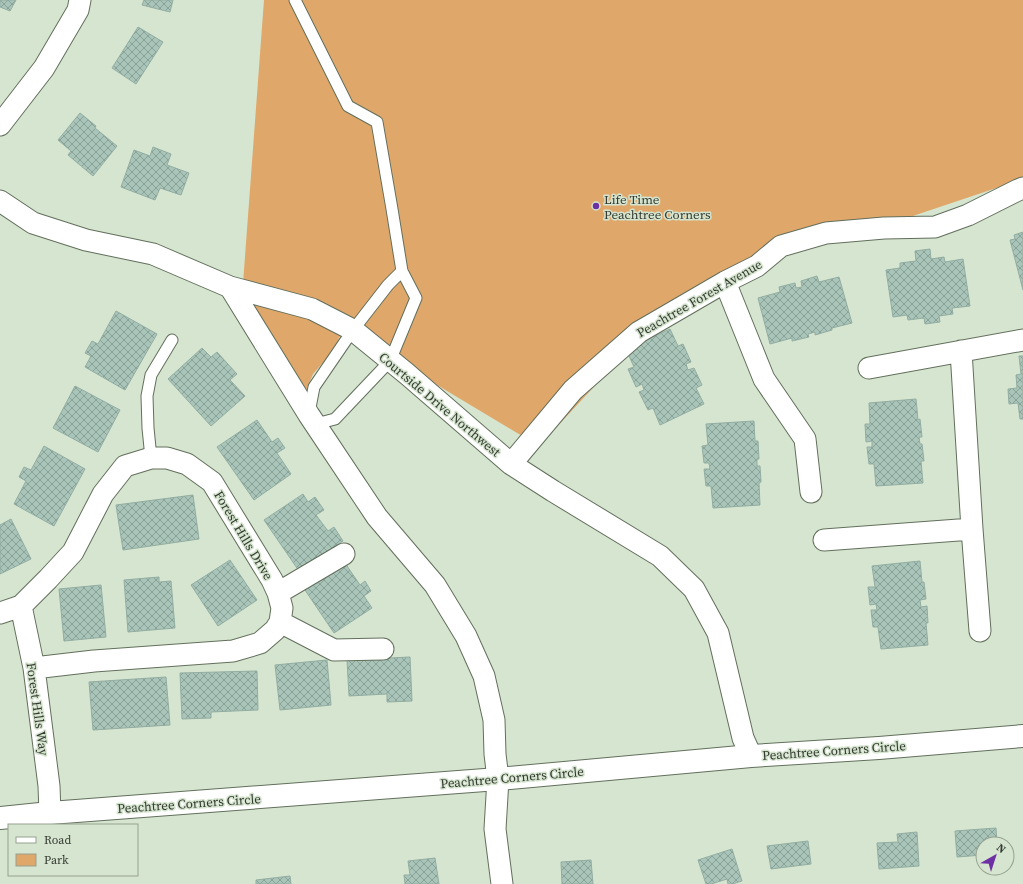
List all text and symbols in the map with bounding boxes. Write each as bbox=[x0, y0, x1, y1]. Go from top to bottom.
place label: Life Time Peachtree Corners bbox=[604, 191, 711, 223]
marker: Life Time Peachtree Corners bbox=[591, 201, 601, 211]
street label: Peachtree Forest Avenue bbox=[633, 255, 765, 341]
street label: Courtside Drive Northwest bbox=[375, 348, 505, 461]
street label: Forest Hills Drive bbox=[210, 488, 277, 583]
street label: Forest Hills Way bbox=[23, 661, 53, 757]
street label: Peachtree Corners Circle bbox=[762, 737, 907, 764]
street label: Peachtree Corners Circle bbox=[440, 763, 585, 792]
street label: Peachtree Corners Circle bbox=[117, 790, 262, 817]
legend bbox=[8, 824, 138, 876]
text: Road bbox=[44, 832, 71, 848]
north arrow bbox=[975, 836, 1015, 876]
text: N bbox=[993, 840, 1009, 857]
text: Park bbox=[44, 852, 69, 868]

